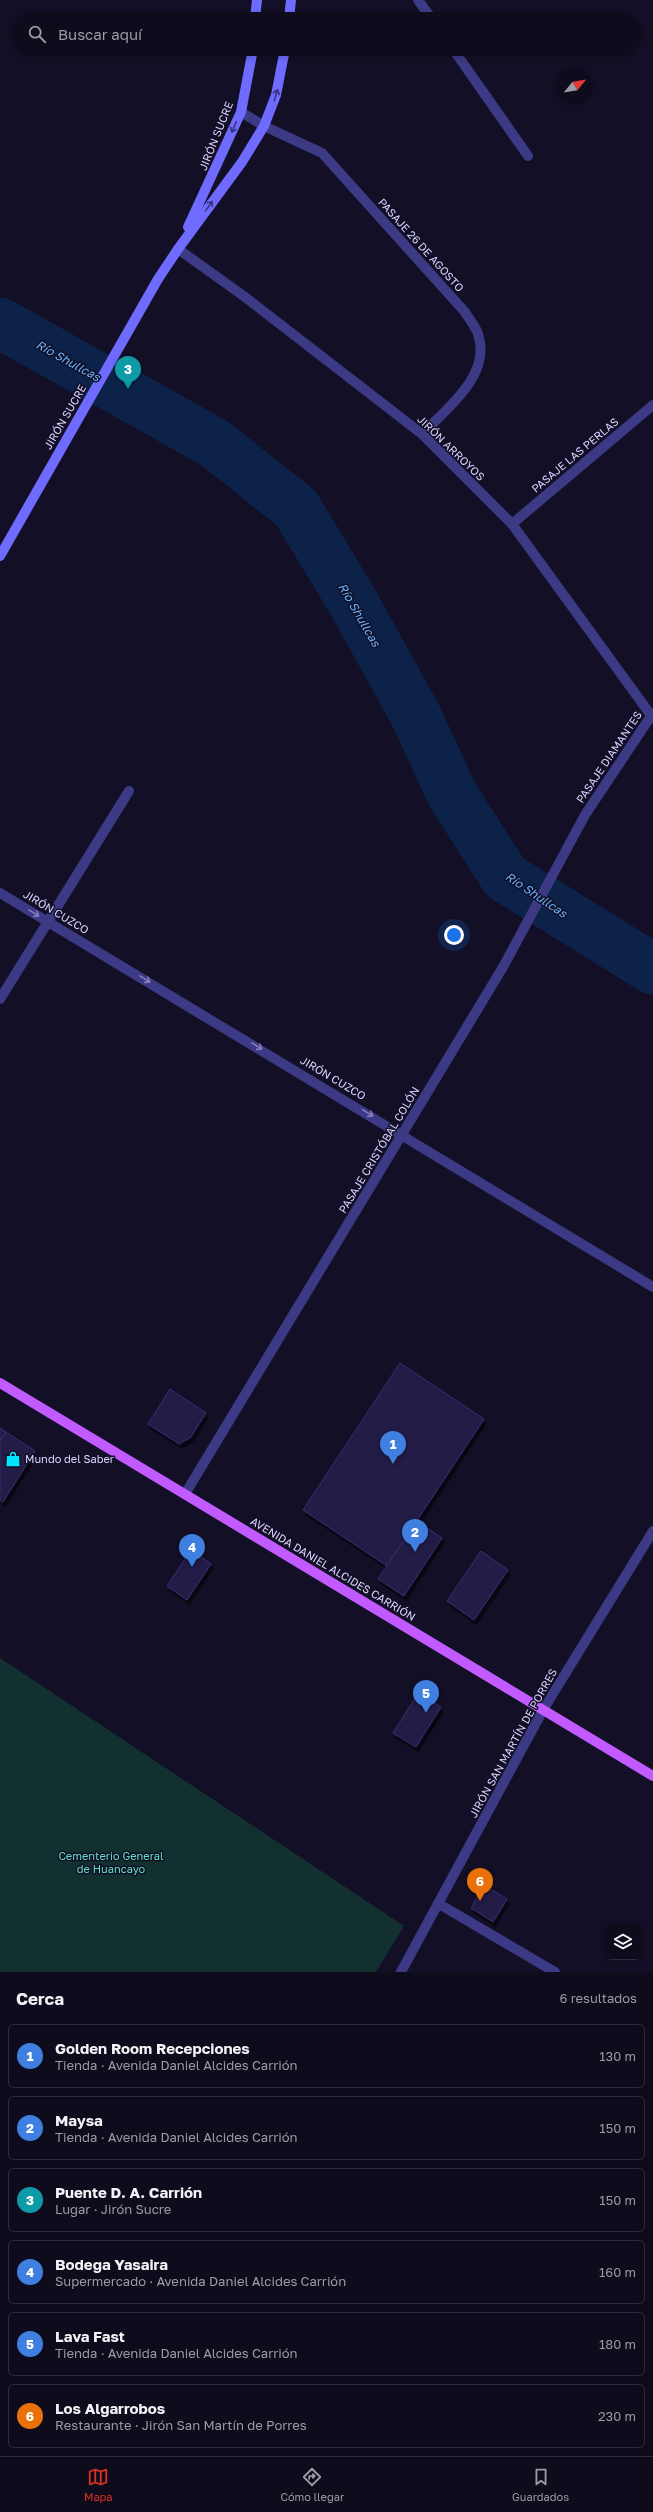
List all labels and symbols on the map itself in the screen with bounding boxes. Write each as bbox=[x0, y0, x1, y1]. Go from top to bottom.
north arrow bbox=[557, 68, 593, 104]
one-way arrow bbox=[273, 89, 280, 102]
street label: JIRÓN SUCRE bbox=[196, 99, 235, 172]
one-way arrow bbox=[230, 121, 237, 133]
street label: PASAJE 26 DE AGOSTO bbox=[376, 195, 467, 294]
one-way arrow bbox=[205, 201, 213, 212]
water label: Río Shullcas bbox=[33, 337, 104, 385]
pin: 3 bbox=[115, 356, 141, 389]
street label: JIRÓN SUCRE bbox=[41, 382, 89, 452]
street label: JIRÓN ARROYOS bbox=[415, 412, 488, 483]
street label: PASAJE LAS PERLAS bbox=[529, 414, 621, 495]
water label: Río Shullcas bbox=[335, 580, 384, 650]
street label: PASAJE DIAMANTES bbox=[573, 708, 644, 805]
water label: Río Shullcas bbox=[503, 868, 570, 921]
street label: JIRÓN CUZCO bbox=[21, 887, 91, 936]
one-way arrow bbox=[28, 909, 40, 917]
your location bbox=[444, 925, 464, 945]
one-way arrow bbox=[139, 976, 151, 984]
one-way arrow bbox=[251, 1043, 263, 1051]
street label: JIRÓN CUZCO bbox=[298, 1053, 368, 1102]
street label: PASAJE CRISTÓBAL COLÓN bbox=[336, 1084, 422, 1215]
one-way arrow bbox=[362, 1110, 374, 1118]
pin: 1 bbox=[380, 1431, 406, 1464]
shop icon: Mundo del Saber bbox=[4, 1450, 22, 1468]
place label: Mundo del Saber bbox=[25, 1452, 115, 1465]
street label: AVENIDA DANIEL ALCIDES CARRIÓN bbox=[248, 1514, 418, 1623]
pin: 2 bbox=[402, 1519, 428, 1552]
pin: 4 bbox=[179, 1534, 205, 1567]
street label: JIRÓN SAN MARTÍN DE PORRES bbox=[466, 1666, 559, 1820]
pin: 5 bbox=[413, 1680, 439, 1713]
park label: Cementerio General de Huancayo bbox=[58, 1849, 164, 1875]
pin: 6 bbox=[467, 1868, 493, 1901]

